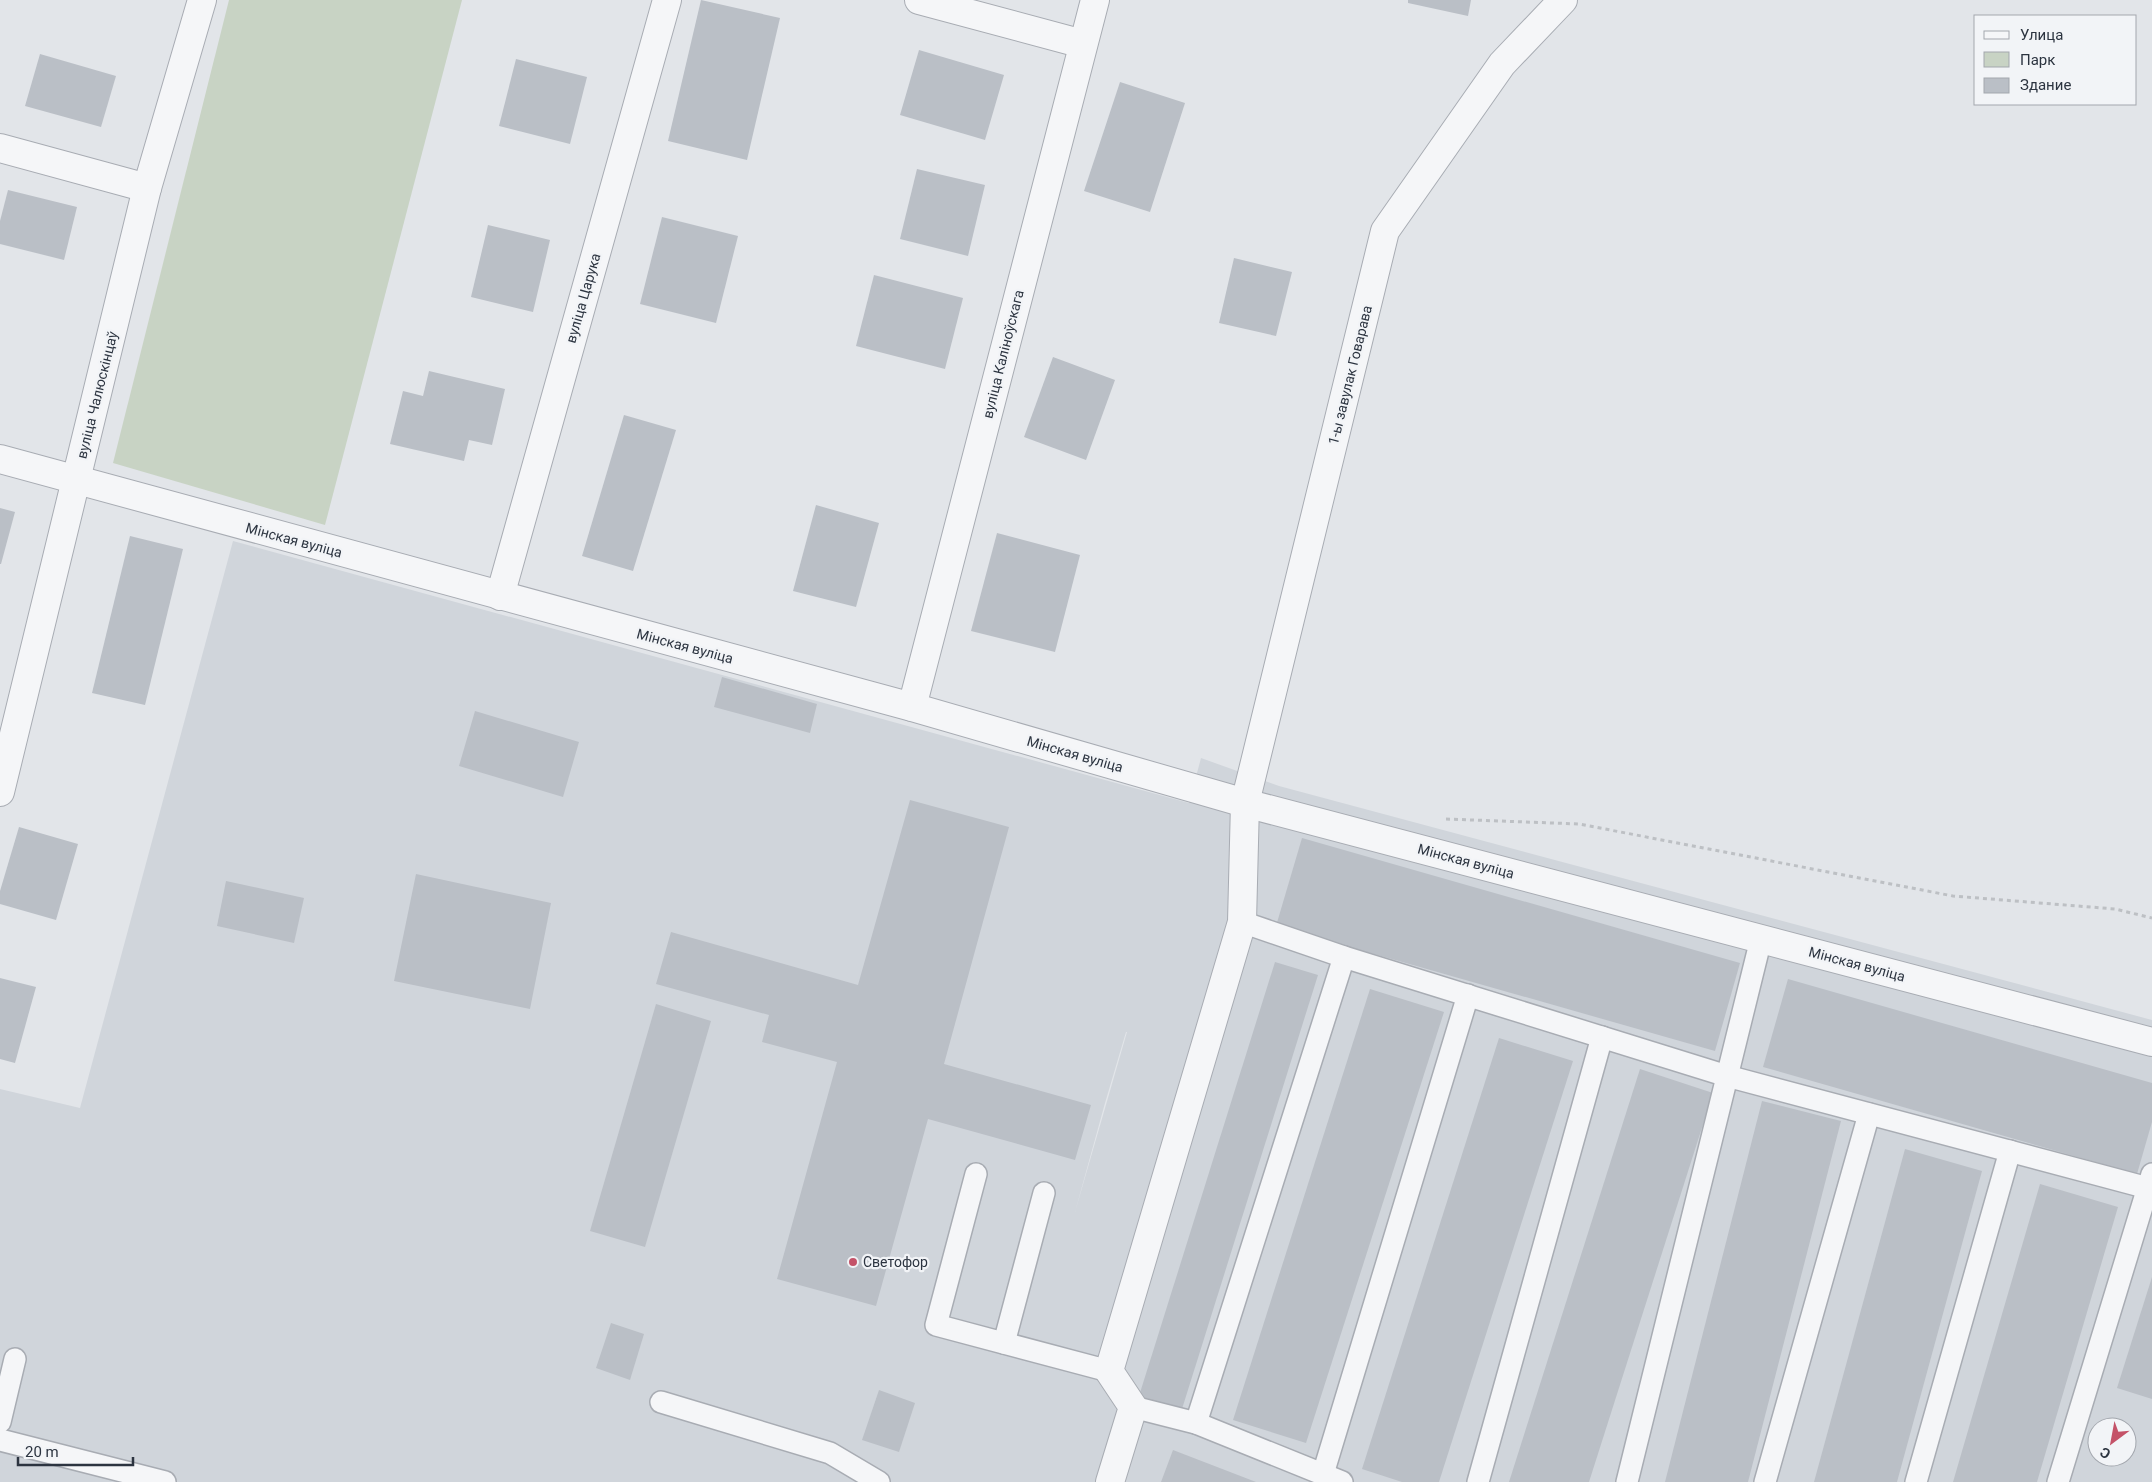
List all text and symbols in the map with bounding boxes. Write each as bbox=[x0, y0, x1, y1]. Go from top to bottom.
legend bbox=[1974, 15, 2137, 105]
text: Улица bbox=[2020, 26, 2063, 44]
text: Парк bbox=[2020, 51, 2055, 69]
text: Здание bbox=[2020, 76, 2071, 94]
street label: вуліца Царука bbox=[563, 251, 603, 345]
street label: вуліца Каліноўскага bbox=[979, 288, 1027, 420]
street label: 1-ы завулак Говарава bbox=[1325, 304, 1375, 446]
street label: вуліца Чалюскінцаў bbox=[73, 329, 121, 460]
street label: Мінская вуліца bbox=[244, 519, 344, 561]
street label: Мінская вуліца bbox=[635, 625, 735, 667]
street label: Мінская вуліца bbox=[1025, 733, 1125, 775]
street label: Мінская вуліца bbox=[1416, 840, 1516, 882]
street label: Мінская вуліца bbox=[1807, 943, 1907, 985]
place label: Светофор bbox=[863, 1254, 928, 1270]
marker: Светофор bbox=[847, 1256, 859, 1268]
north arrow bbox=[2087, 1417, 2137, 1467]
scale bar bbox=[18, 1434, 132, 1466]
text: 20 m bbox=[25, 1443, 59, 1461]
text: С bbox=[2097, 1444, 2113, 1462]

